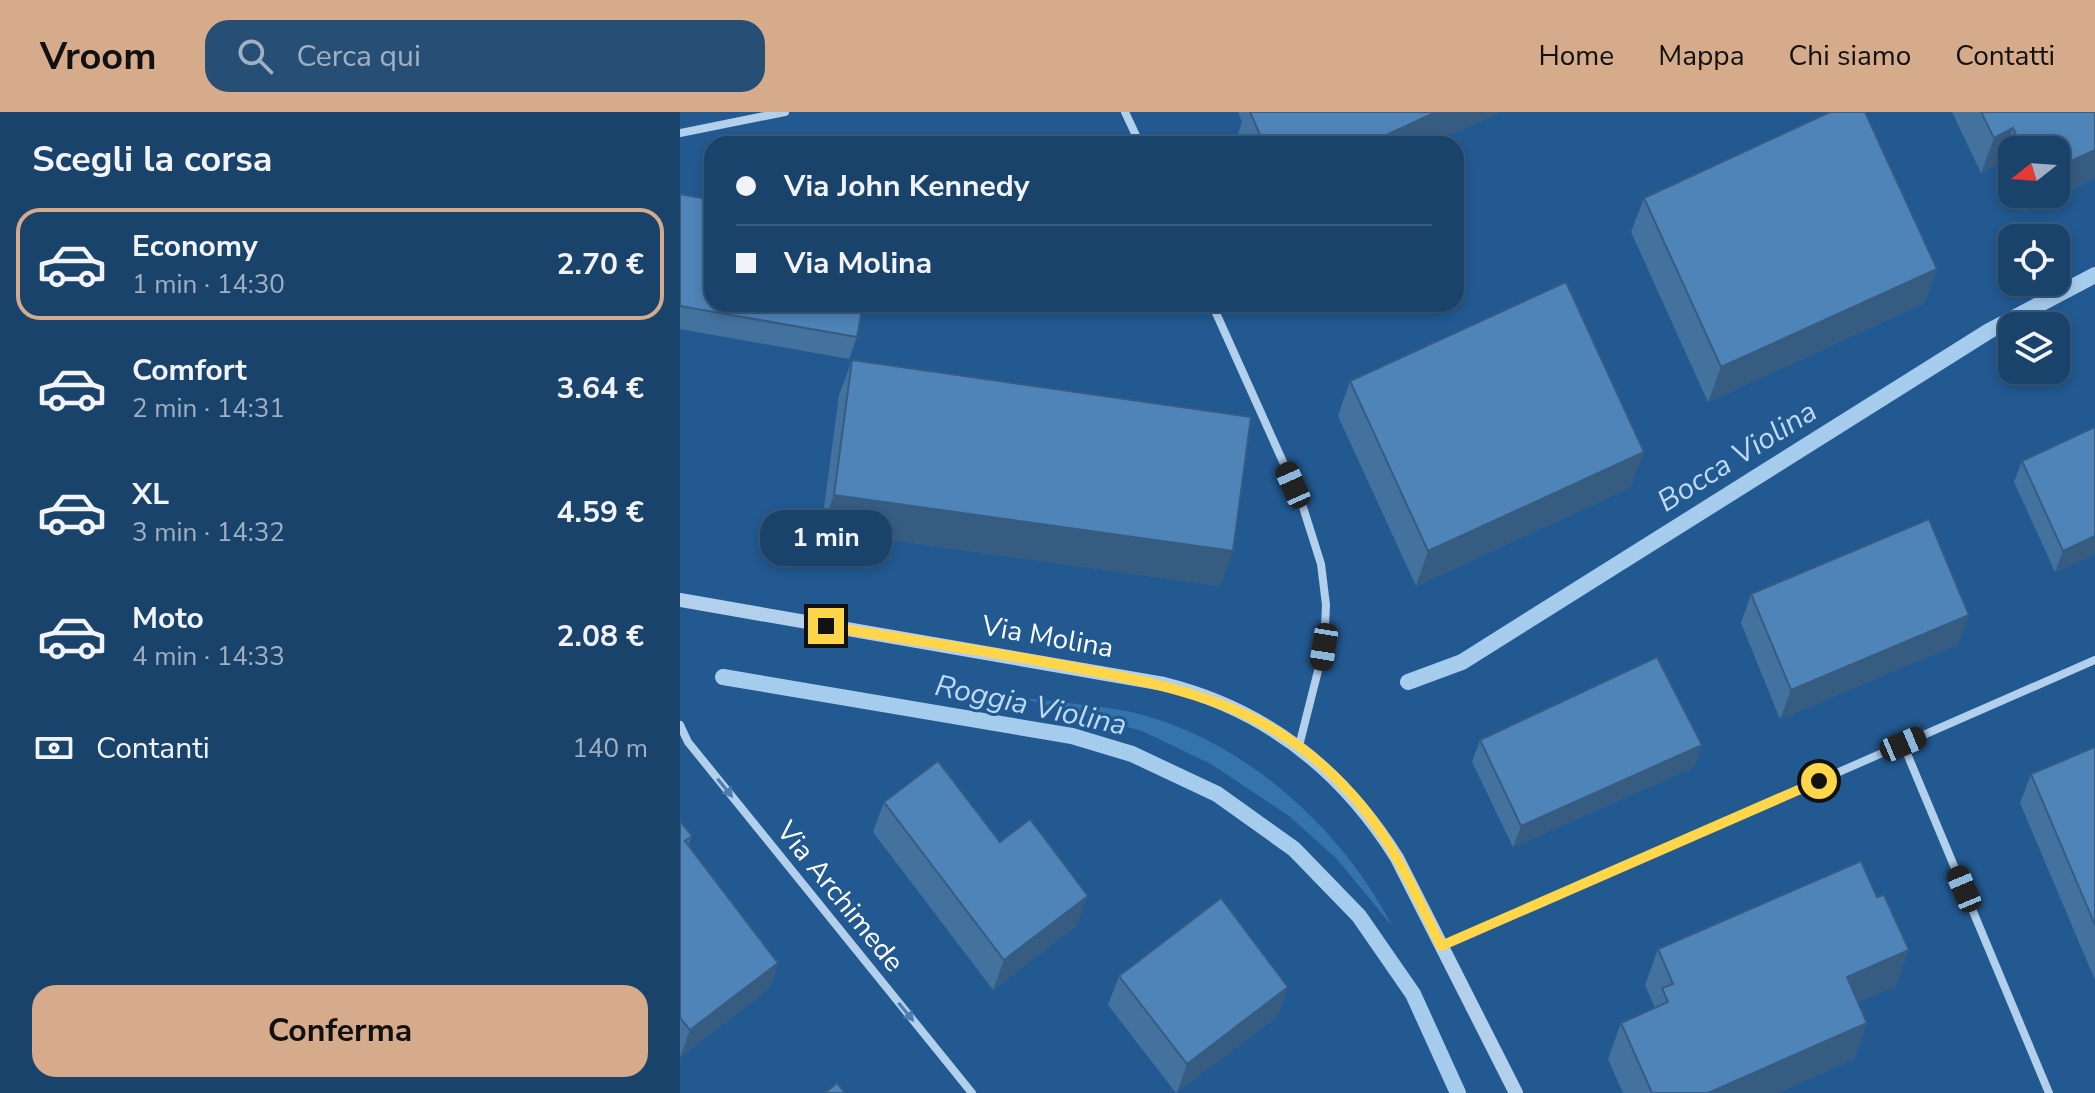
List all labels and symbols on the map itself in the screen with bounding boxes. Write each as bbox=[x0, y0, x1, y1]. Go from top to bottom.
north arrow bbox=[1998, 136, 2070, 208]
water label: Bocca Violina bbox=[1650, 391, 1825, 522]
car bbox=[1272, 458, 1314, 512]
callout: 1 min bbox=[760, 510, 892, 566]
street label: Via Molina bbox=[978, 607, 1117, 667]
route end bbox=[808, 608, 844, 644]
car bbox=[1308, 621, 1340, 673]
water label: Roggia Violina bbox=[931, 665, 1131, 746]
car bbox=[1876, 724, 1930, 764]
route start bbox=[1801, 763, 1837, 799]
one-way arrow bbox=[717, 777, 734, 798]
street label: Via Archimede bbox=[767, 813, 913, 980]
car bbox=[1944, 862, 1984, 916]
one-way arrow bbox=[898, 1002, 914, 1022]

